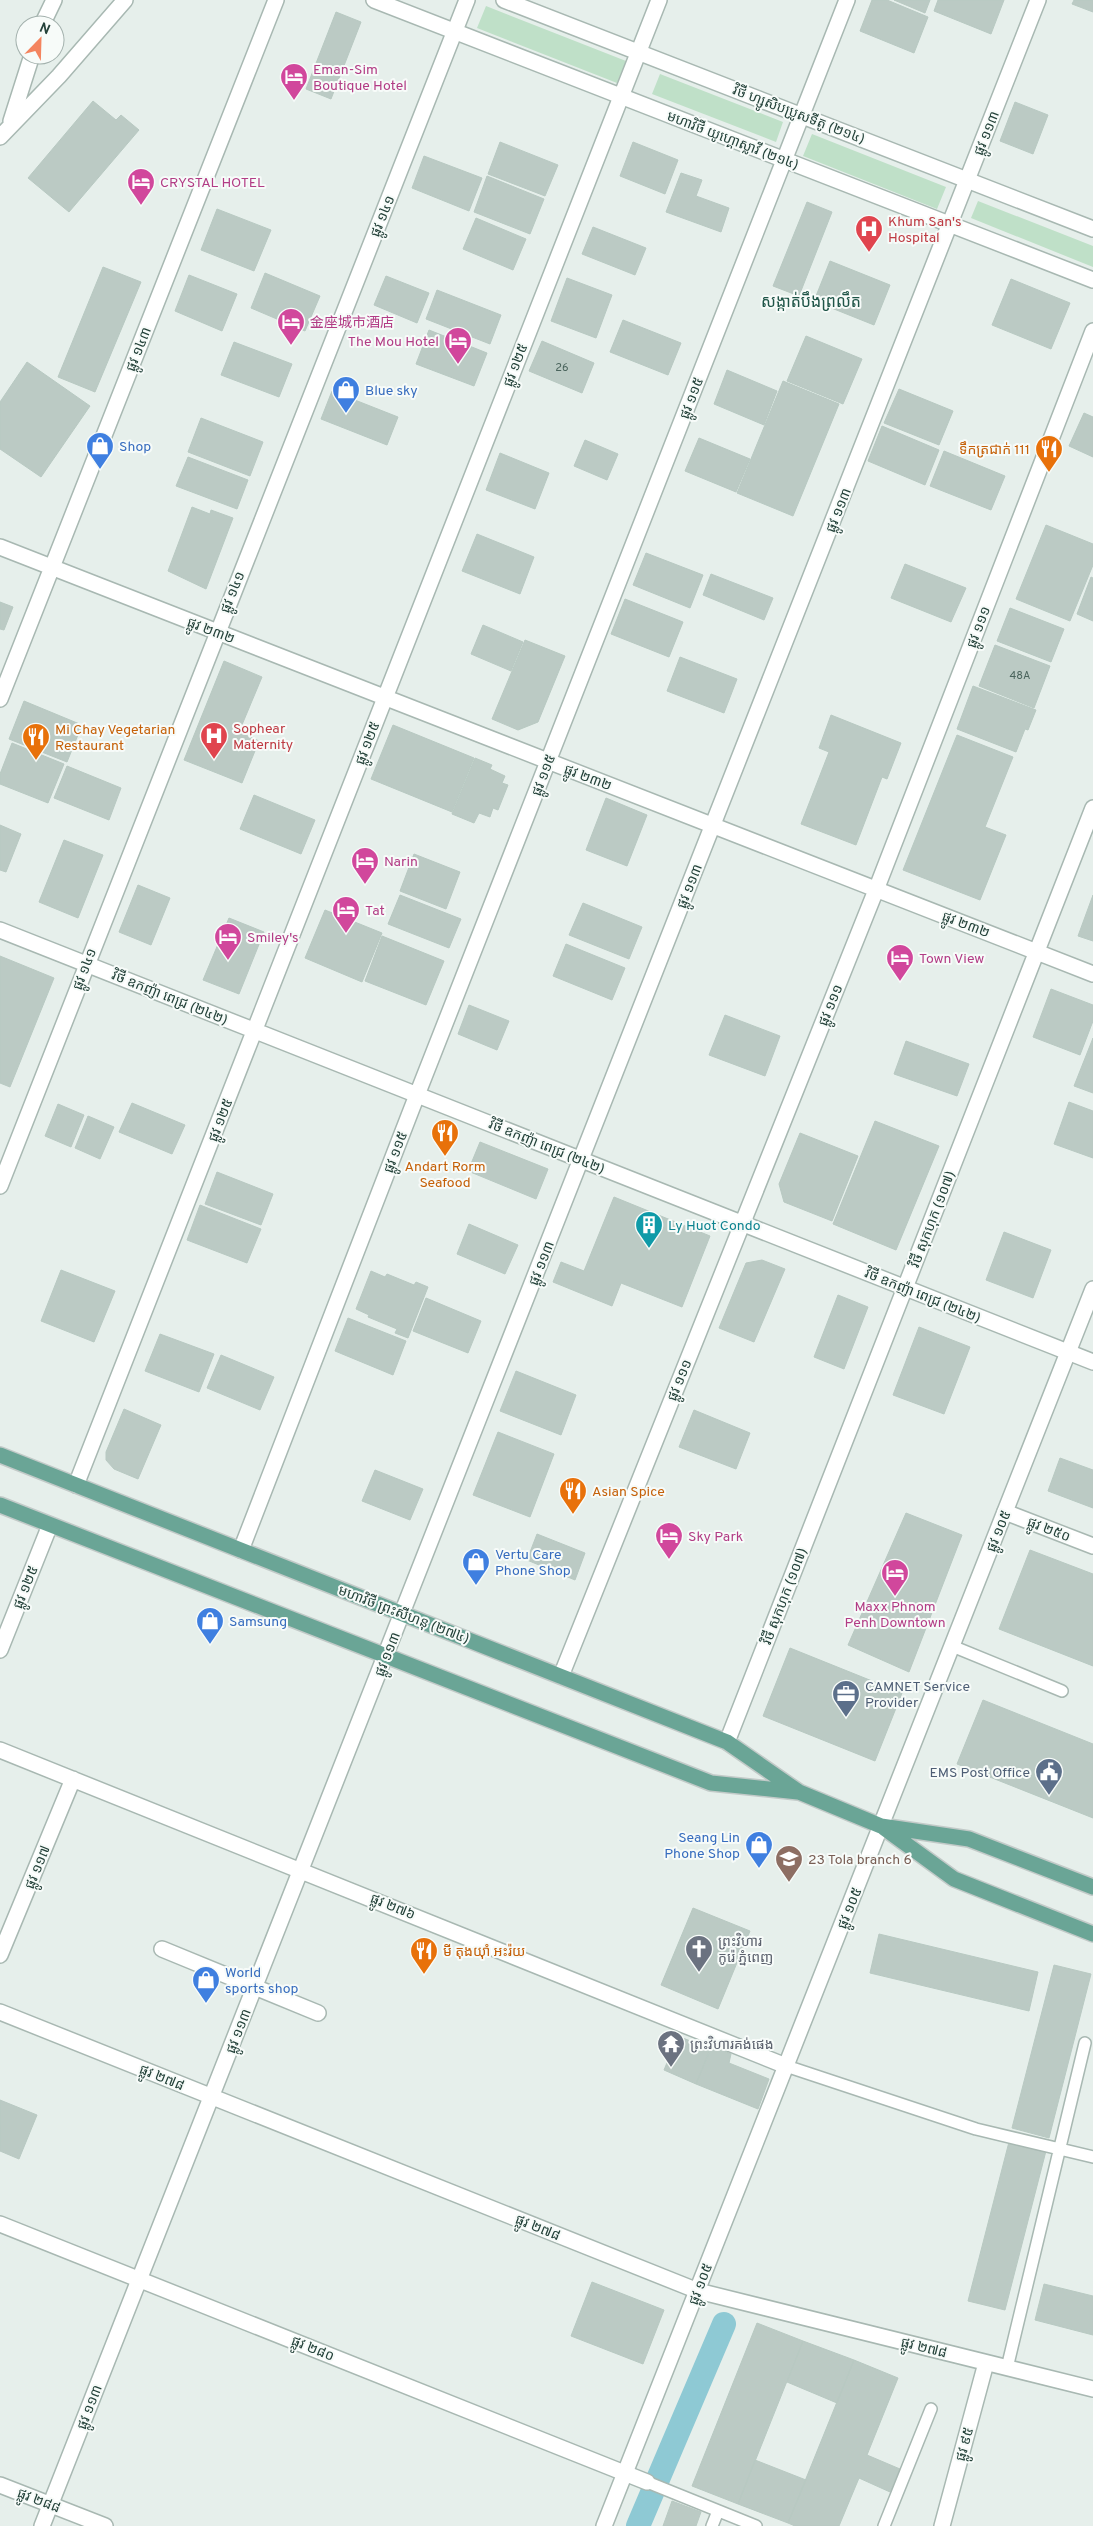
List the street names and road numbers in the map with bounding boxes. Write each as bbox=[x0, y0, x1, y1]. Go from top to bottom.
street label: វិថី ហ្សូសិបប្រូសទីតូ (២១៤) bbox=[729, 81, 868, 150]
street label: មហាវិថី យូហ្គោស្លាវី (២១៤) bbox=[664, 107, 801, 174]
street label: ផ្លូវ ១១៣ bbox=[971, 109, 1006, 159]
street label: ផ្លូវ ១៤១ bbox=[367, 193, 401, 241]
street label: ផ្លូវ ១៤៣ bbox=[123, 325, 158, 375]
street label: ផ្លូវ ១២៥ bbox=[500, 341, 534, 390]
street label: ផ្លូវ ១១៥ bbox=[677, 375, 710, 423]
street label: ផ្លូវ ១១៣ bbox=[823, 486, 858, 536]
street label: ផ្លូវ ១៤១ bbox=[217, 569, 251, 617]
street label: ផ្លូវ ១១១ bbox=[964, 604, 997, 652]
street label: ផ្លូវ ២៣២ bbox=[183, 615, 237, 650]
street label: ផ្លូវ ១២៥ bbox=[352, 719, 386, 768]
street label: ផ្លូវ ១១៥ bbox=[529, 752, 562, 800]
street label: ផ្លូវ ២៣២ bbox=[560, 762, 614, 797]
street label: ផ្លូវ ១១៣ bbox=[674, 862, 709, 912]
street label: ផ្លូវ ២៣២ bbox=[938, 909, 992, 944]
street label: ផ្លូវ ១៤១ bbox=[70, 946, 103, 994]
street label: វិថី ឧកញ៉ា ពេជ្រ (២៤២) bbox=[108, 966, 231, 1029]
street label: ផ្លូវ ១១១ bbox=[815, 982, 849, 1030]
street label: ផ្លូវ ១២៥ bbox=[205, 1096, 239, 1145]
street label: វិថី ឧកញ៉ា ពេជ្រ (២៤២) bbox=[485, 1115, 608, 1178]
street label: ផ្លូវ ១១៥ bbox=[381, 1129, 414, 1177]
street label: វិថី សុកហុក (១០៧) bbox=[906, 1168, 960, 1271]
street label: ផ្លូវ ១១៣ bbox=[526, 1239, 561, 1289]
street label: វិថី ឧកញ៉ា ពេជ្រ (២៤២) bbox=[861, 1264, 984, 1327]
street label: ផ្លូវ ១១១ bbox=[664, 1357, 698, 1405]
street label: ផ្លូវ ១០៥ bbox=[983, 1508, 1017, 1556]
street label: ផ្លូវ ២៥០ bbox=[1024, 1514, 1073, 1548]
street label: វិថី សុកហុក (១០៧) bbox=[758, 1545, 812, 1648]
street label: ផ្លូវ ១២៥ bbox=[10, 1563, 45, 1612]
street label: មហាវិថី ព្រះសីហនុ (២៧៤) bbox=[335, 1581, 472, 1648]
street label: ផ្លូវ ១១៣ bbox=[372, 1630, 407, 1680]
street label: ផ្លូវ ១១៧ bbox=[22, 1843, 57, 1893]
street label: ផ្លូវ ១០៥ bbox=[834, 1885, 868, 1933]
street label: ផ្លូវ ២៧៦ bbox=[367, 1891, 417, 1926]
street label: ផ្លូវ ១១៣ bbox=[223, 2007, 258, 2057]
street label: ផ្លូវ ២៧៨ bbox=[136, 2062, 186, 2097]
street label: ផ្លូវ ២៧៨ bbox=[512, 2212, 562, 2247]
street label: ផ្លូវ ១០៥ bbox=[686, 2261, 719, 2309]
street label: ផ្លូវ ២៨០ bbox=[288, 2333, 337, 2368]
street label: ផ្លូវ ២៧៨ bbox=[898, 2335, 949, 2364]
street label: ផ្លូវ ១១៣ bbox=[74, 2383, 109, 2433]
street label: ផ្លូវ ៩៥ bbox=[953, 2426, 980, 2464]
street label: ផ្លូវ ២៨៨ bbox=[14, 2485, 63, 2519]

